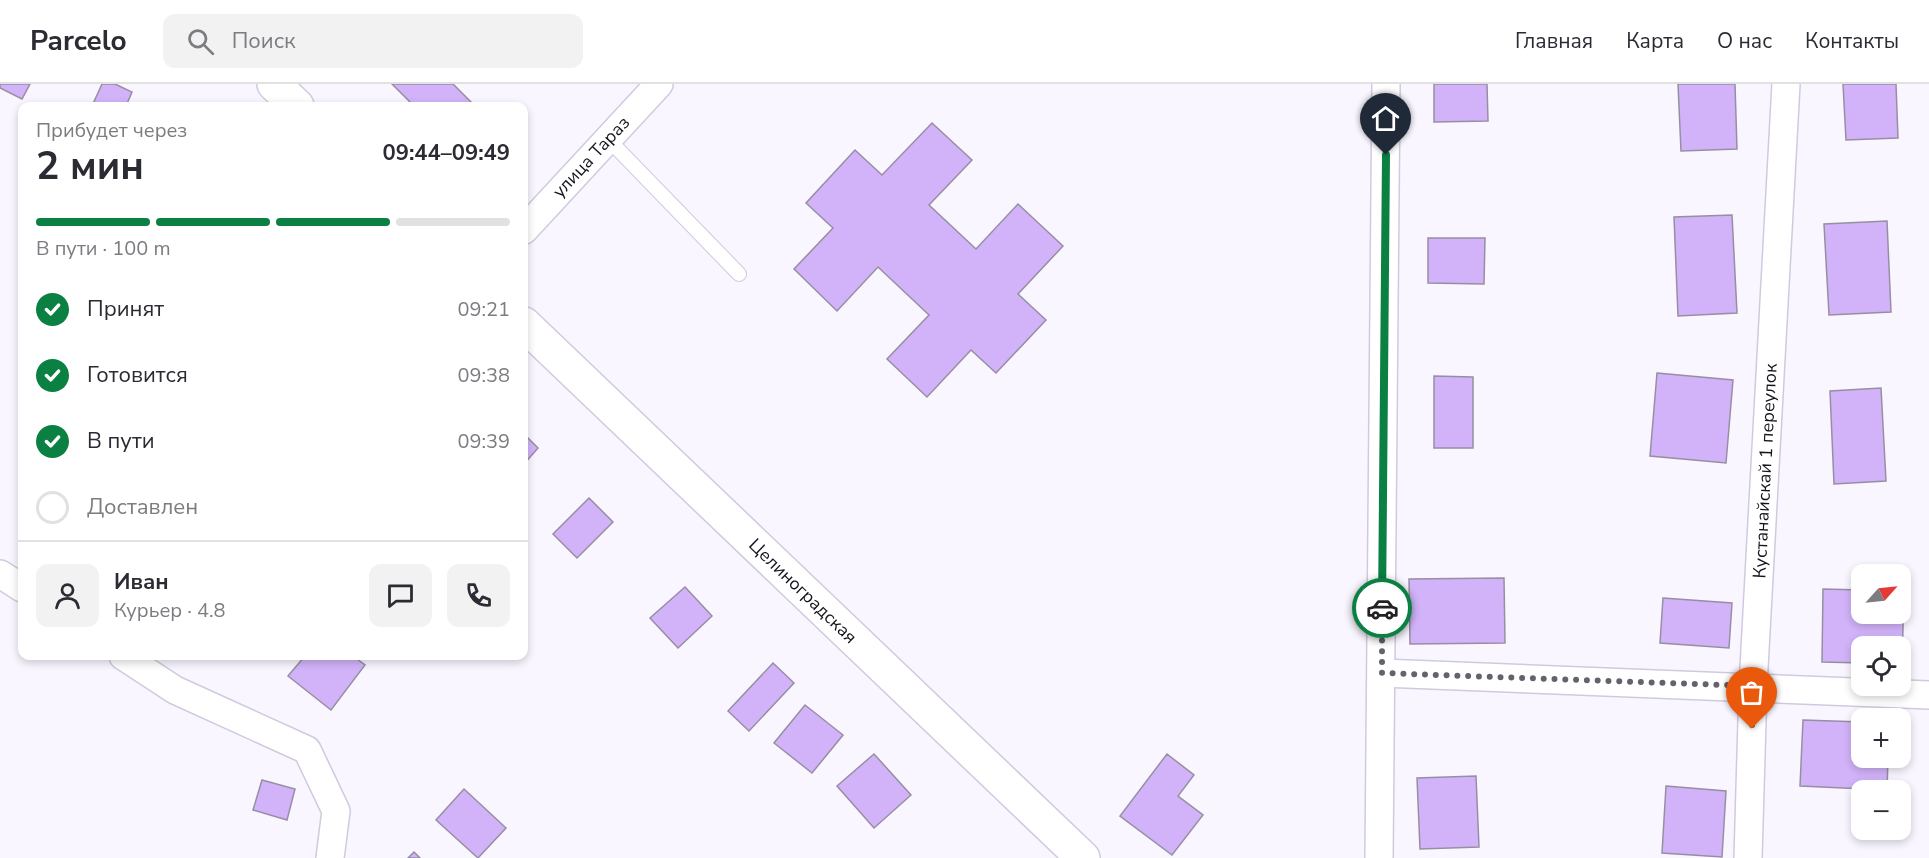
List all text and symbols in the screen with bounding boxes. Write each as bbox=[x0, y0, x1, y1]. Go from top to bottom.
search box bbox=[163, 14, 583, 68]
text: Parcelo bbox=[30, 22, 127, 60]
icon: search bbox=[184, 25, 217, 58]
text: Поиск bbox=[232, 26, 296, 56]
text: Главная bbox=[1515, 27, 1593, 55]
text: Карта bbox=[1626, 27, 1684, 55]
text: О нас bbox=[1717, 27, 1772, 55]
text: Контакты bbox=[1805, 27, 1899, 55]
pin bbox=[1360, 93, 1411, 155]
icon: home bbox=[1369, 102, 1402, 135]
street label: улица Тараз bbox=[547, 111, 635, 203]
text: Прибудет через bbox=[36, 117, 187, 144]
text: 09:44–09:49 bbox=[382, 138, 510, 168]
text: 2 мин bbox=[36, 140, 144, 193]
text: В пути · 100 m bbox=[36, 235, 171, 262]
icon: check bbox=[36, 293, 69, 326]
text: Принят bbox=[87, 294, 164, 324]
text: 09:21 bbox=[457, 296, 510, 323]
icon: check bbox=[36, 359, 69, 392]
text: Готовится bbox=[87, 360, 188, 390]
text: 09:38 bbox=[457, 362, 510, 389]
street label: Кустанайскай 1 переулок bbox=[1747, 362, 1783, 579]
icon: check bbox=[36, 425, 69, 458]
text: В пути bbox=[87, 426, 155, 456]
text: 09:39 bbox=[457, 428, 510, 455]
text: Доставлен bbox=[87, 492, 198, 522]
street label: Целиноградская bbox=[744, 533, 862, 649]
button: person bbox=[36, 564, 99, 627]
button: chat bbox=[369, 564, 432, 627]
button: phone bbox=[447, 564, 510, 627]
north arrow bbox=[1851, 564, 1911, 624]
map controls bbox=[1851, 564, 1911, 840]
text: Иван bbox=[114, 567, 169, 597]
courier bbox=[1352, 578, 1412, 638]
icon: car bbox=[1366, 592, 1399, 625]
text: Курьер · 4.8 bbox=[114, 597, 226, 624]
button: locate bbox=[1851, 636, 1911, 696]
pin bbox=[1726, 667, 1777, 729]
icon: bag bbox=[1735, 676, 1768, 709]
button: + bbox=[1851, 708, 1911, 768]
button: − bbox=[1851, 780, 1911, 840]

